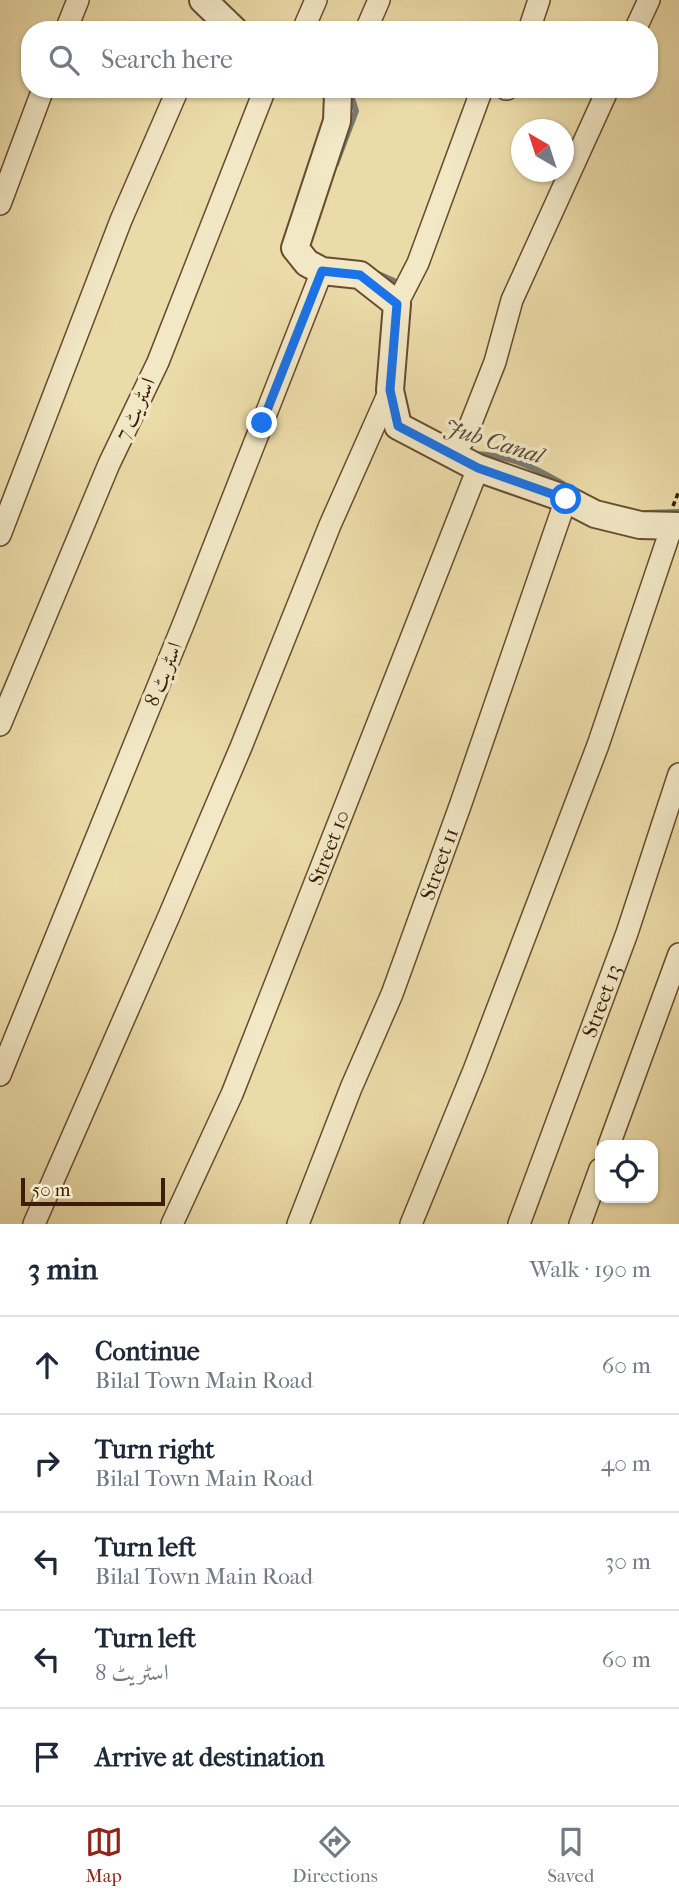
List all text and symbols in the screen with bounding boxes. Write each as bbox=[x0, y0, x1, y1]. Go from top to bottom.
search box bbox=[21, 21, 658, 98]
icon: search bbox=[45, 41, 83, 79]
text: Search here bbox=[101, 44, 233, 75]
north arrow bbox=[511, 119, 574, 182]
street label: اسٹریٹ 7 bbox=[110, 374, 161, 445]
route end bbox=[246, 407, 277, 438]
water label: Jub Canal bbox=[441, 414, 549, 470]
route start bbox=[550, 483, 581, 514]
street label: اسٹریٹ 8 bbox=[139, 638, 188, 710]
street label: Street 10 bbox=[303, 806, 354, 889]
street label: Street 11 bbox=[415, 824, 463, 903]
street label: Street 13 bbox=[577, 961, 626, 1041]
map controls bbox=[595, 1140, 658, 1203]
button: locate bbox=[595, 1140, 658, 1203]
scale bar bbox=[21, 1175, 164, 1207]
text: 50 m bbox=[32, 1179, 71, 1201]
text: 3 min bbox=[28, 1252, 98, 1287]
text: Walk · 190 m bbox=[530, 1256, 651, 1283]
text: Continue bbox=[95, 1336, 200, 1367]
icon: ahead bbox=[28, 1346, 66, 1384]
text: 60 m bbox=[602, 1352, 651, 1379]
text: Bilal Town Main Road bbox=[95, 1367, 313, 1394]
text: Turn right bbox=[95, 1434, 215, 1465]
icon: right bbox=[28, 1444, 66, 1482]
text: 40 m bbox=[601, 1450, 651, 1477]
text: Bilal Town Main Road bbox=[95, 1465, 313, 1492]
text: Turn left bbox=[95, 1532, 196, 1563]
icon: left bbox=[28, 1542, 66, 1580]
text: 30 m bbox=[605, 1548, 651, 1575]
text: Bilal Town Main Road bbox=[95, 1563, 313, 1590]
text: Turn left bbox=[95, 1623, 196, 1654]
icon: left bbox=[28, 1640, 66, 1678]
text: 60 m bbox=[602, 1646, 651, 1673]
text: اسٹریٹ 8 bbox=[95, 1659, 169, 1686]
icon: arrive bbox=[28, 1738, 66, 1776]
text: Arrive at destination bbox=[95, 1742, 325, 1773]
tab: Map bbox=[85, 1823, 123, 1887]
tab: Directions bbox=[292, 1823, 378, 1887]
tab: Saved bbox=[547, 1823, 594, 1887]

